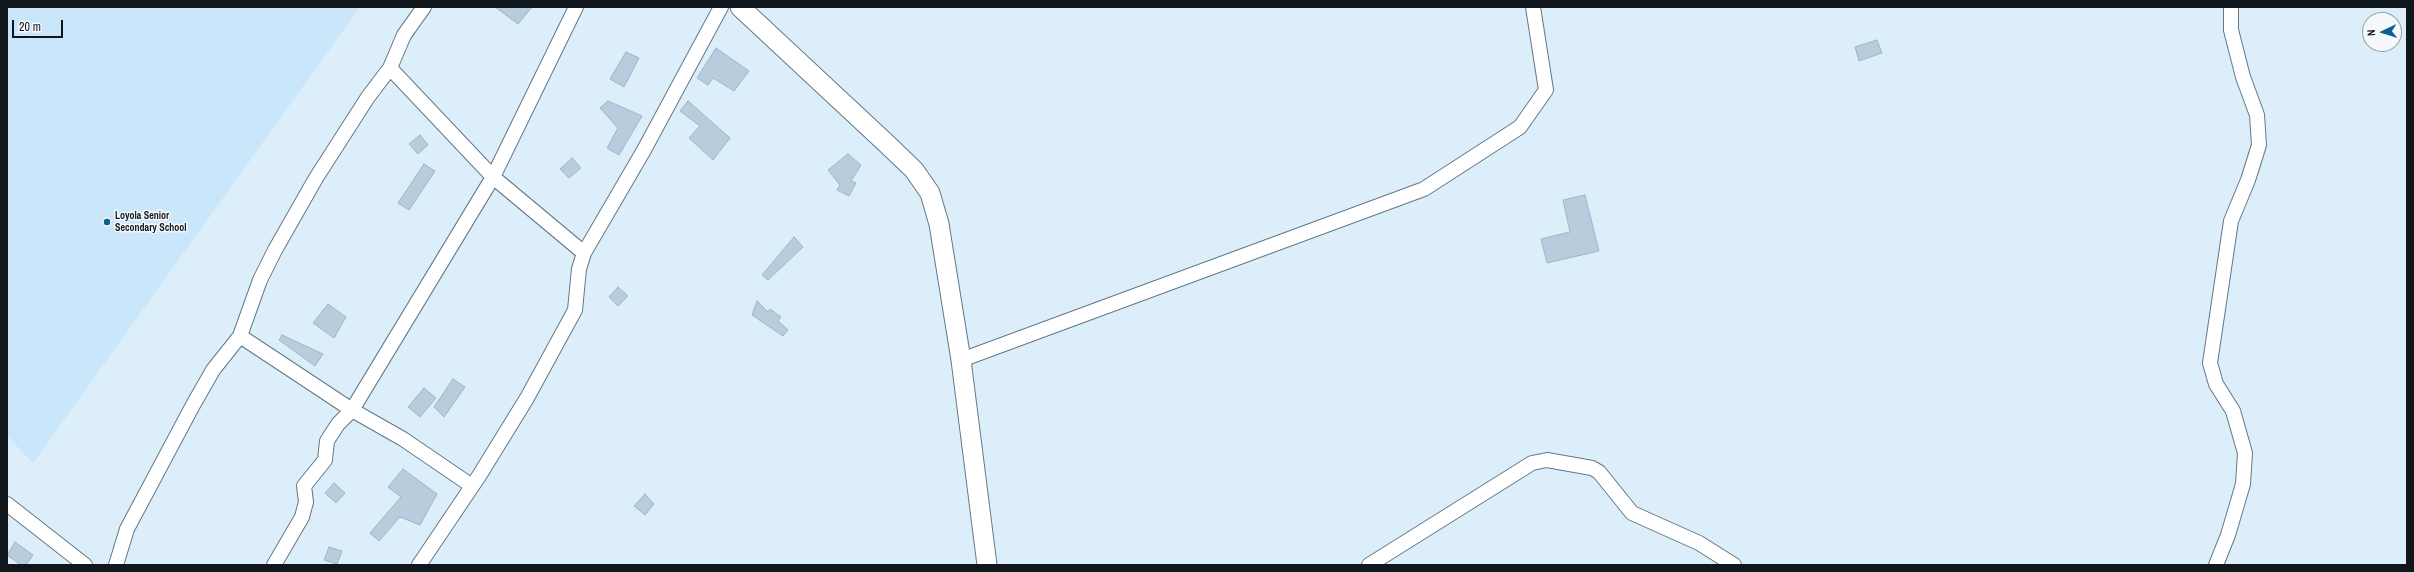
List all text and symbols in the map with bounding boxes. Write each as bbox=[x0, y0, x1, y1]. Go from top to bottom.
scale bar bbox=[14, 12, 65, 38]
north arrow bbox=[2362, 12, 2402, 52]
text: 20 m bbox=[19, 19, 41, 35]
text: N bbox=[2364, 29, 2378, 37]
place label: Loyola Senior Secondary School bbox=[115, 210, 187, 234]
marker: Loyola Senior Secondary School bbox=[102, 217, 112, 227]

